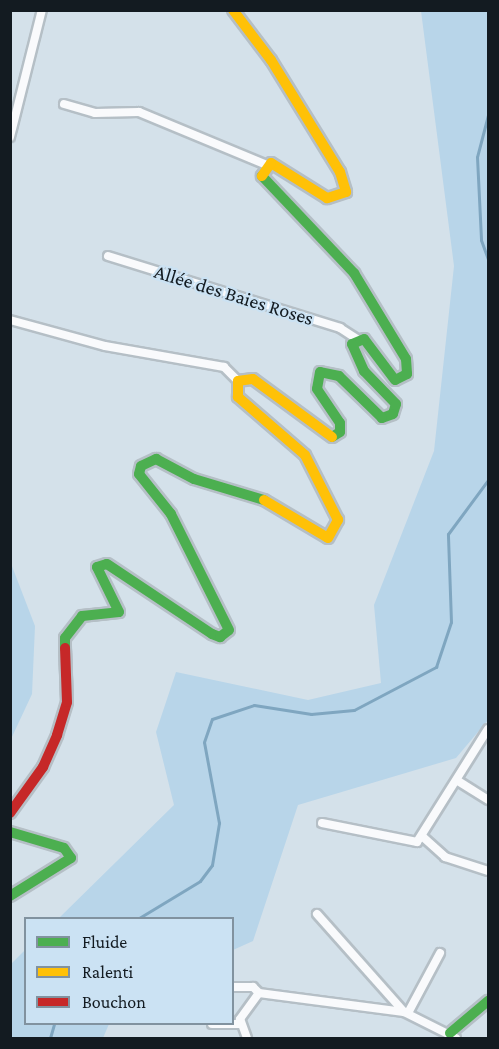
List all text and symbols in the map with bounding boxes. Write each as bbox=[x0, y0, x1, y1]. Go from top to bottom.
street label: Allée des Baies Roses bbox=[152, 259, 316, 331]
legend bbox=[24, 917, 234, 1025]
text: Fluide bbox=[82, 932, 127, 952]
text: Ralenti bbox=[82, 962, 133, 982]
text: Bouchon bbox=[82, 992, 146, 1012]

